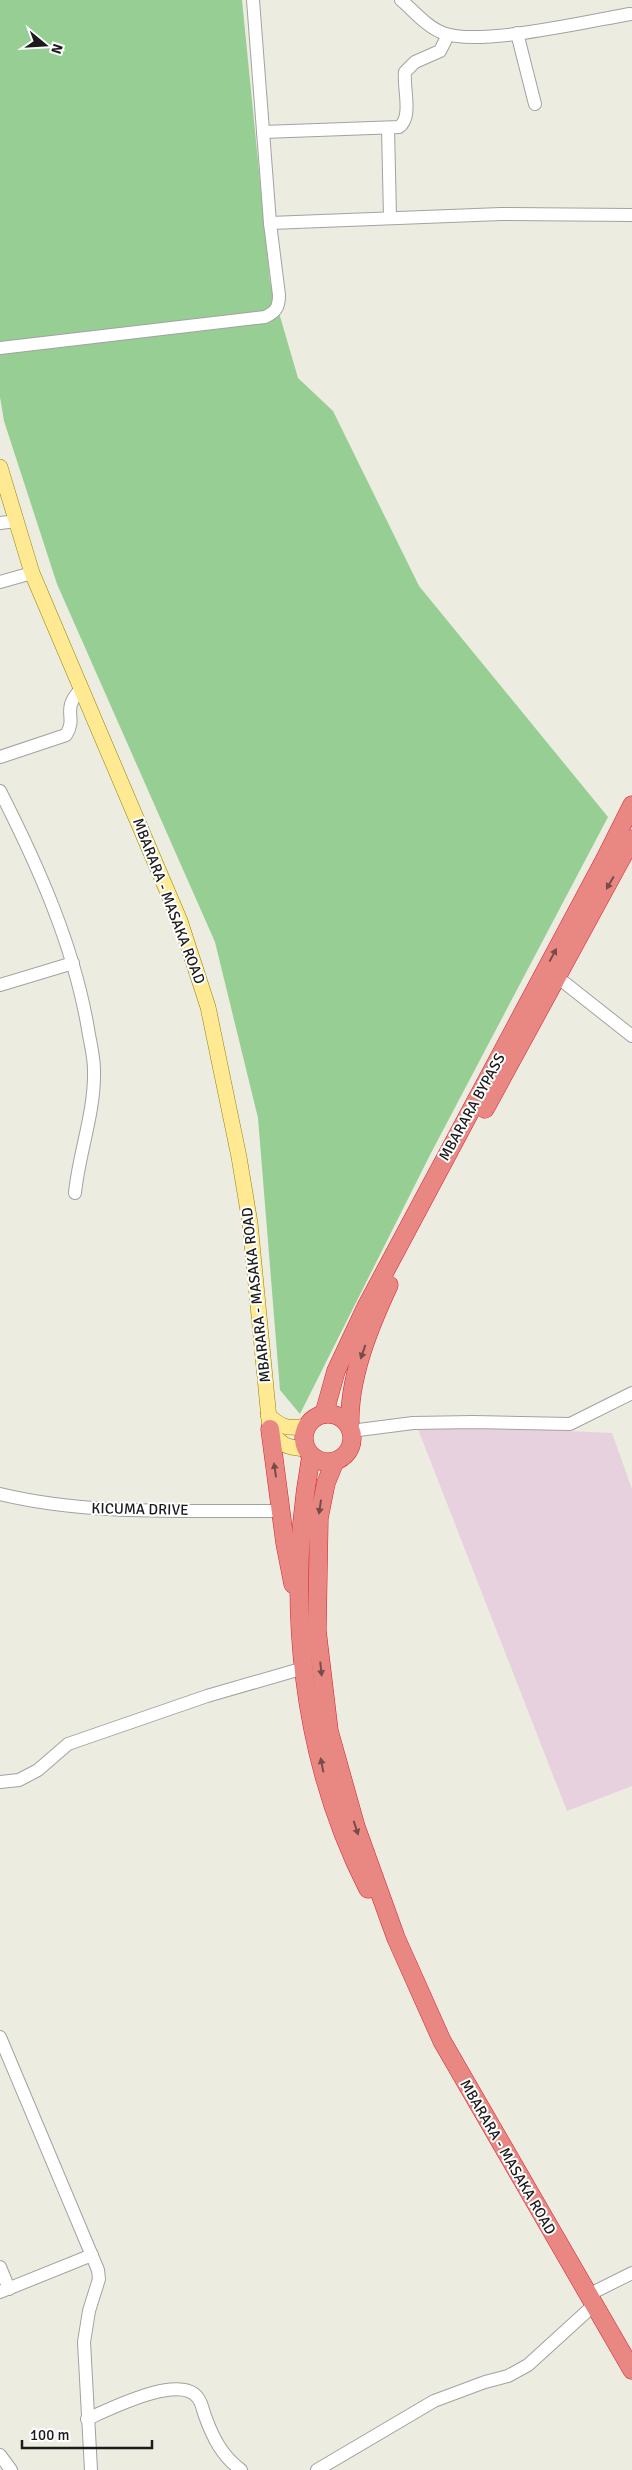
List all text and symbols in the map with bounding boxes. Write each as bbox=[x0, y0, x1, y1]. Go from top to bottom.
north arrow bbox=[20, 20, 70, 70]
text: N bbox=[47, 42, 66, 56]
street label: MBARARA - MASAKA ROAD bbox=[129, 816, 209, 986]
one-way arrow bbox=[605, 876, 614, 889]
one-way arrow bbox=[549, 948, 558, 962]
street label: MBARARA BYPASS bbox=[435, 1050, 509, 1164]
street label: MBARARA - MASAKA ROAD bbox=[238, 1206, 274, 1384]
one-way arrow bbox=[359, 1345, 366, 1360]
one-way arrow bbox=[271, 1462, 279, 1478]
street label: KICUMA DRIVE bbox=[91, 1499, 189, 1519]
one-way arrow bbox=[316, 1500, 324, 1516]
one-way arrow bbox=[317, 1662, 325, 1678]
one-way arrow bbox=[317, 1756, 325, 1772]
one-way arrow bbox=[353, 1820, 361, 1835]
street label: MBARARA - MASAKA ROAD bbox=[456, 2076, 560, 2238]
scale bar bbox=[22, 2418, 152, 2450]
text: 100 m bbox=[30, 2426, 70, 2444]

